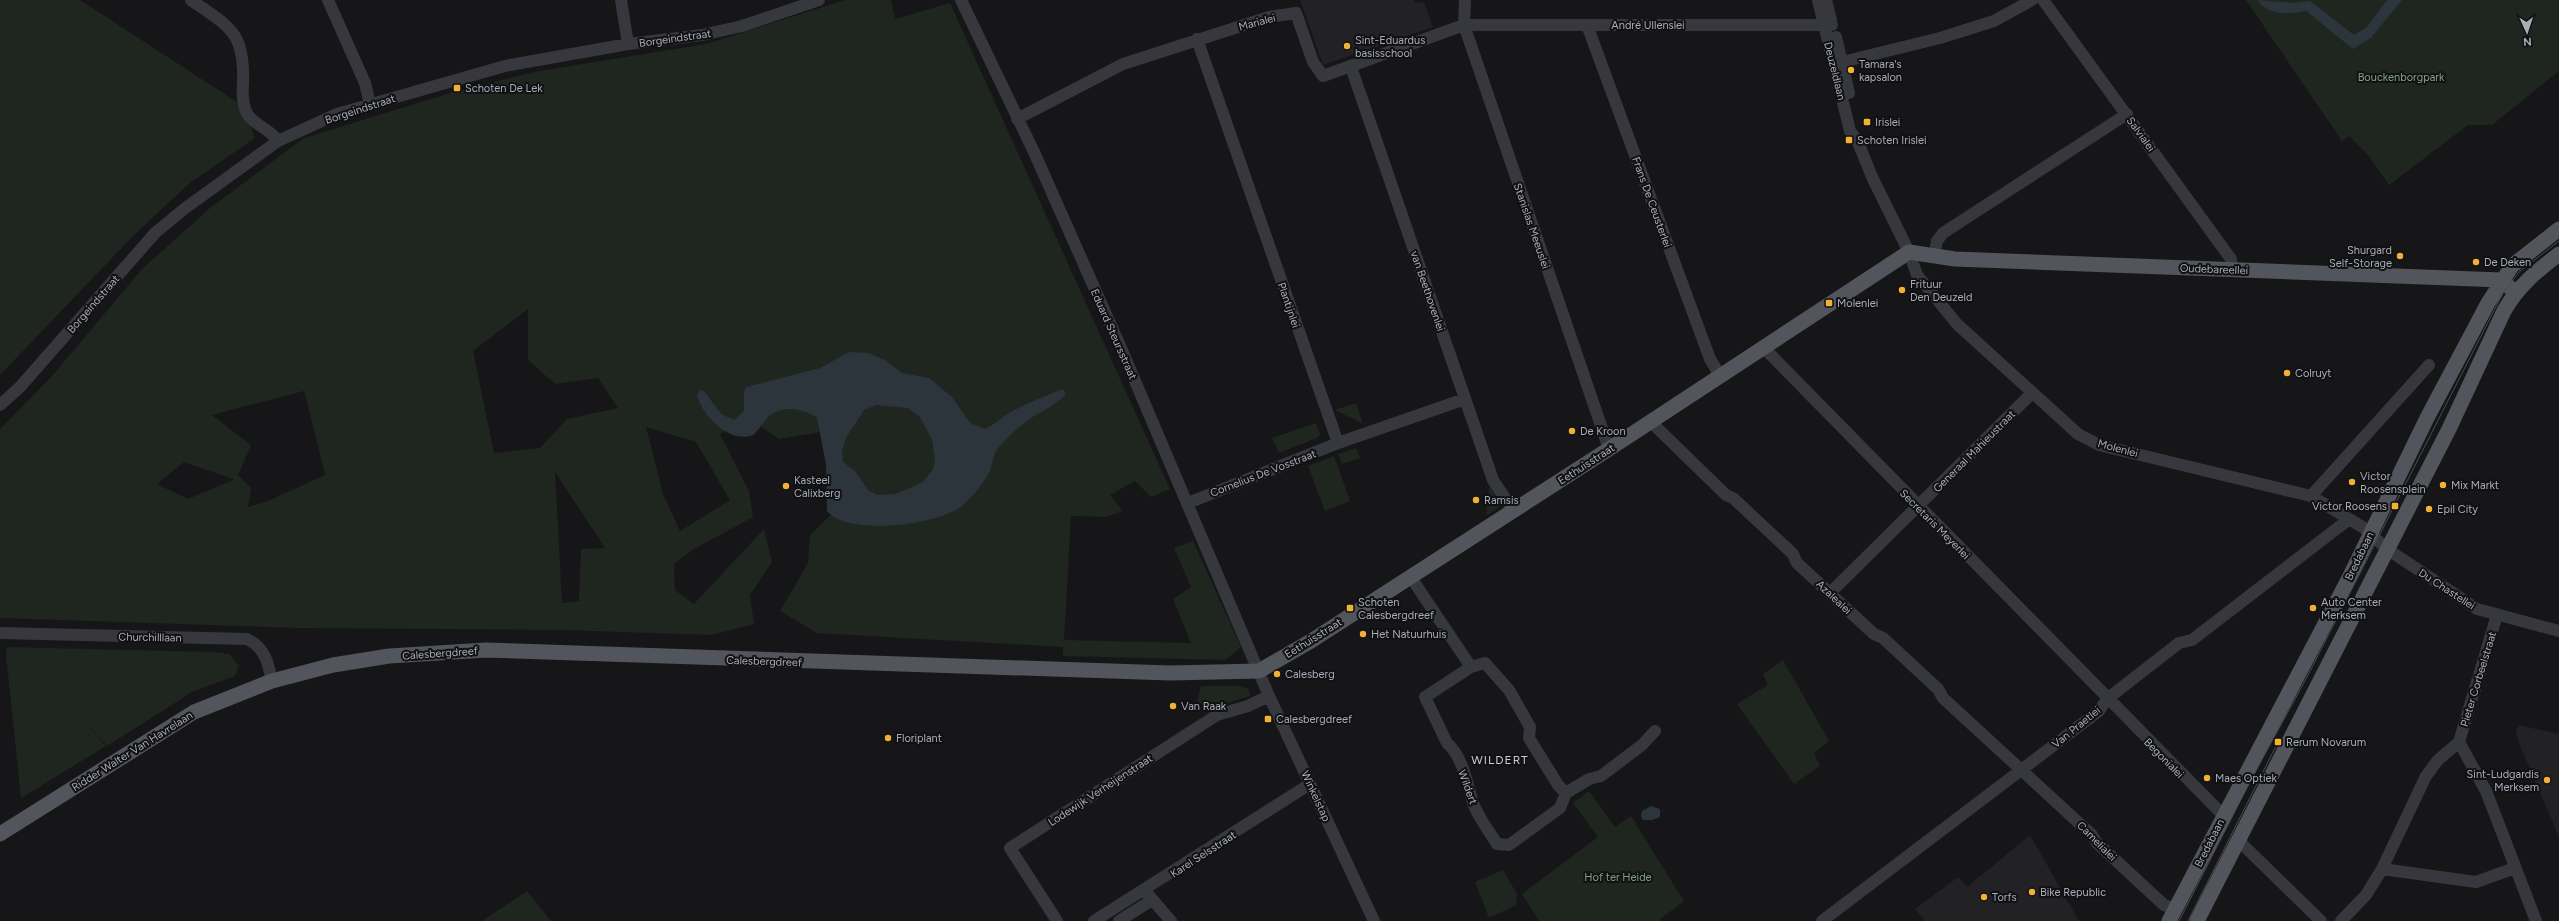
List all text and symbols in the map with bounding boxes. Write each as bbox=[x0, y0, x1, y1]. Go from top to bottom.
street label: Marialei bbox=[1237, 11, 1277, 34]
north arrow bbox=[2507, 12, 2547, 52]
street label: André Ullenslei bbox=[1611, 19, 1685, 32]
street label: Borgeindstraat bbox=[638, 27, 712, 50]
place label: Sint-Eduardus basisschool bbox=[1355, 34, 1425, 60]
text: N bbox=[2523, 35, 2532, 48]
marker: Sint-Eduardus basisschool bbox=[1342, 41, 1352, 51]
street label: Deuzeldlaan bbox=[1821, 41, 1848, 102]
place label: Tamara's kapsalon bbox=[1859, 58, 1902, 84]
marker: Tamara's kapsalon bbox=[1846, 65, 1856, 75]
park label: Bouckenborgpark bbox=[2358, 71, 2445, 84]
place label: Schoten De Lek bbox=[465, 82, 543, 95]
marker: Schoten De Lek bbox=[452, 83, 462, 93]
street label: Borgeindstraat bbox=[324, 92, 397, 127]
street label: Salvialei bbox=[2124, 114, 2158, 154]
place label: Irislei bbox=[1875, 116, 1900, 129]
marker: Irislei bbox=[1862, 117, 1872, 127]
place label: Schoten Irislei bbox=[1857, 134, 1927, 147]
marker: Schoten Irislei bbox=[1844, 135, 1854, 145]
street label: Frans De Ceusterlei bbox=[1629, 155, 1674, 249]
street label: Stanislas Meeuslei bbox=[1511, 182, 1552, 271]
place label: Shurgard Self-Storage bbox=[2329, 244, 2392, 270]
street label: van Beethovenlei bbox=[1408, 249, 1447, 333]
marker: Shurgard Self-Storage bbox=[2395, 251, 2405, 261]
place label: De Deken bbox=[2484, 256, 2531, 269]
marker: De Deken bbox=[2471, 257, 2481, 267]
street label: Oudebareellei bbox=[2180, 262, 2248, 277]
street label: Borgeindstraat bbox=[65, 273, 122, 336]
place label: Frituur Den Deuzeld bbox=[1910, 278, 1972, 304]
street label: Plantijnlei bbox=[1275, 281, 1302, 330]
marker: Frituur Den Deuzeld bbox=[1897, 285, 1907, 295]
street label: Eduard Steursstraat bbox=[1088, 287, 1139, 382]
place label: Molenlei bbox=[1837, 297, 1878, 310]
marker: Molenlei bbox=[1824, 298, 1834, 308]
place label: Colruyt bbox=[2295, 367, 2332, 380]
marker: Colruyt bbox=[2282, 368, 2292, 378]
street label: Generaal Mahieustraat bbox=[1931, 408, 2018, 495]
place label: De Kroon bbox=[1580, 425, 1626, 438]
marker: De Kroon bbox=[1567, 426, 1577, 436]
street label: Molenlei bbox=[2096, 437, 2139, 460]
street label: Eethuisstraat bbox=[1555, 441, 1617, 488]
street label: Cornelius De Vosstraat bbox=[1208, 447, 1318, 500]
place label: Victor Roosensplein bbox=[2360, 470, 2426, 496]
place label: Kasteel Calixberg bbox=[794, 474, 840, 500]
marker: Victor Roosensplein bbox=[2347, 477, 2357, 487]
place label: Mix Markt bbox=[2451, 479, 2499, 492]
marker: Mix Markt bbox=[2438, 480, 2448, 490]
marker: Kasteel Calixberg bbox=[781, 481, 791, 491]
street label: Secretaris Meyerlei bbox=[1897, 487, 1972, 562]
place label: Ramsis bbox=[1484, 494, 1519, 507]
marker: Ramsis bbox=[1471, 495, 1481, 505]
place label: Victor Roosens bbox=[2312, 500, 2387, 513]
marker: Victor Roosens bbox=[2390, 501, 2400, 511]
place label: Epil City bbox=[2437, 503, 2478, 516]
marker: Epil City bbox=[2424, 504, 2434, 514]
street label: Bredabaan bbox=[2342, 530, 2377, 583]
street label: Du Chastellei bbox=[2416, 566, 2477, 613]
street label: Azalealei bbox=[1813, 578, 1854, 617]
place label: Schoten Calesbergdreef bbox=[1358, 596, 1435, 622]
place label: Auto Center Merksem bbox=[2321, 596, 2382, 622]
marker: Schoten Calesbergdreef bbox=[1345, 603, 1355, 613]
marker: Auto Center Merksem bbox=[2308, 603, 2318, 613]
street label: Eethuisstraat bbox=[1282, 616, 1344, 661]
place label: Het Natuurhuis bbox=[1371, 628, 1446, 641]
marker: Het Natuurhuis bbox=[1358, 629, 1368, 639]
street label: Churchilllaan bbox=[118, 630, 182, 645]
street label: Pieter Corbeelstraat bbox=[2458, 630, 2499, 728]
street label: Calesbergdreef bbox=[402, 644, 479, 663]
street label: Calesbergdreef bbox=[726, 654, 803, 669]
place label: Calesberg bbox=[1285, 668, 1335, 681]
marker: Calesberg bbox=[1272, 669, 1282, 679]
place label: Van Raak bbox=[1181, 700, 1227, 713]
marker: Van Raak bbox=[1168, 701, 1178, 711]
street label: Van Praetlei bbox=[2050, 704, 2103, 751]
street label: Ridder Walter Van Havrelaan bbox=[69, 709, 195, 794]
place label: Calesbergdreef bbox=[1276, 713, 1353, 726]
marker: Calesbergdreef bbox=[1263, 714, 1273, 724]
place label: Floriplant bbox=[896, 732, 942, 745]
marker: Floriplant bbox=[883, 733, 893, 743]
street label: Begonialei bbox=[2141, 736, 2186, 781]
place label: Rerum Novarum bbox=[2286, 736, 2366, 749]
marker: Rerum Novarum bbox=[2273, 737, 2283, 747]
street label: Lodewijk Verheijenstraat bbox=[1046, 752, 1155, 829]
district label: WILDERT bbox=[1471, 753, 1529, 767]
street label: Wildert bbox=[1455, 768, 1480, 806]
place label: Sint-Ludgardis Merksem bbox=[2467, 768, 2539, 794]
street label: Winkelstap bbox=[1298, 769, 1333, 824]
place label: Maes Optiek bbox=[2215, 772, 2278, 785]
marker: Maes Optiek bbox=[2202, 773, 2212, 783]
marker: Sint-Ludgardis Merksem bbox=[2542, 775, 2552, 785]
street label: Bredabaan bbox=[2192, 817, 2227, 869]
street label: Camelialei bbox=[2074, 819, 2119, 864]
street label: Karel Selsstraat bbox=[1168, 828, 1239, 881]
park label: Hof ter Heide bbox=[1584, 871, 1652, 884]
place label: Bike Republic bbox=[2040, 886, 2106, 899]
marker: Bike Republic bbox=[2027, 887, 2037, 897]
place label: Torfs bbox=[1992, 891, 2017, 904]
marker: Torfs bbox=[1979, 892, 1989, 902]

